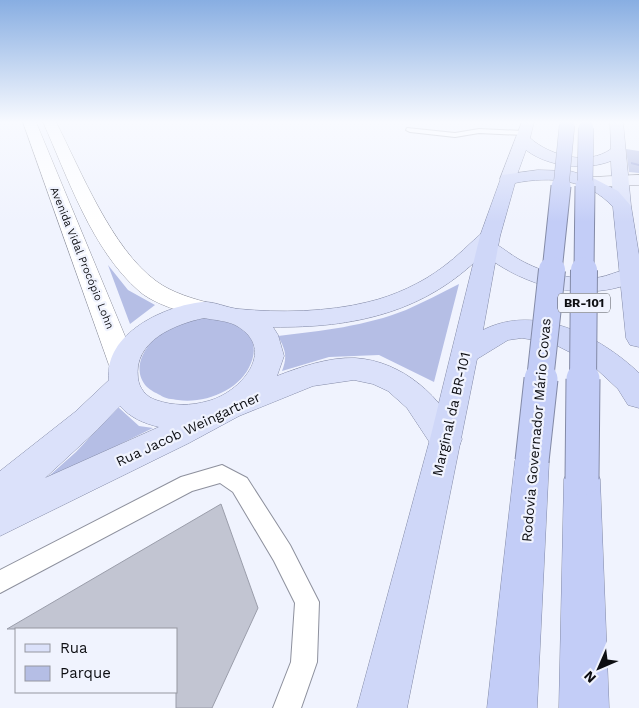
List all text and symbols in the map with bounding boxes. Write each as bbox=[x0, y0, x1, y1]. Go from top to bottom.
street label: Avenida Vidal Procópio Lohn bbox=[47, 185, 117, 331]
road number: BR-101 bbox=[558, 294, 610, 312]
street label: Rodovia Governador Mário Covas bbox=[518, 318, 554, 542]
street label: Marginal da BR-101 bbox=[429, 350, 473, 478]
street label: Rua Jacob Weingartner bbox=[113, 388, 263, 469]
legend bbox=[15, 628, 178, 693]
text: Rua bbox=[60, 639, 88, 657]
north arrow bbox=[574, 643, 624, 693]
text: Parque bbox=[60, 664, 111, 682]
text: N bbox=[580, 668, 599, 687]

